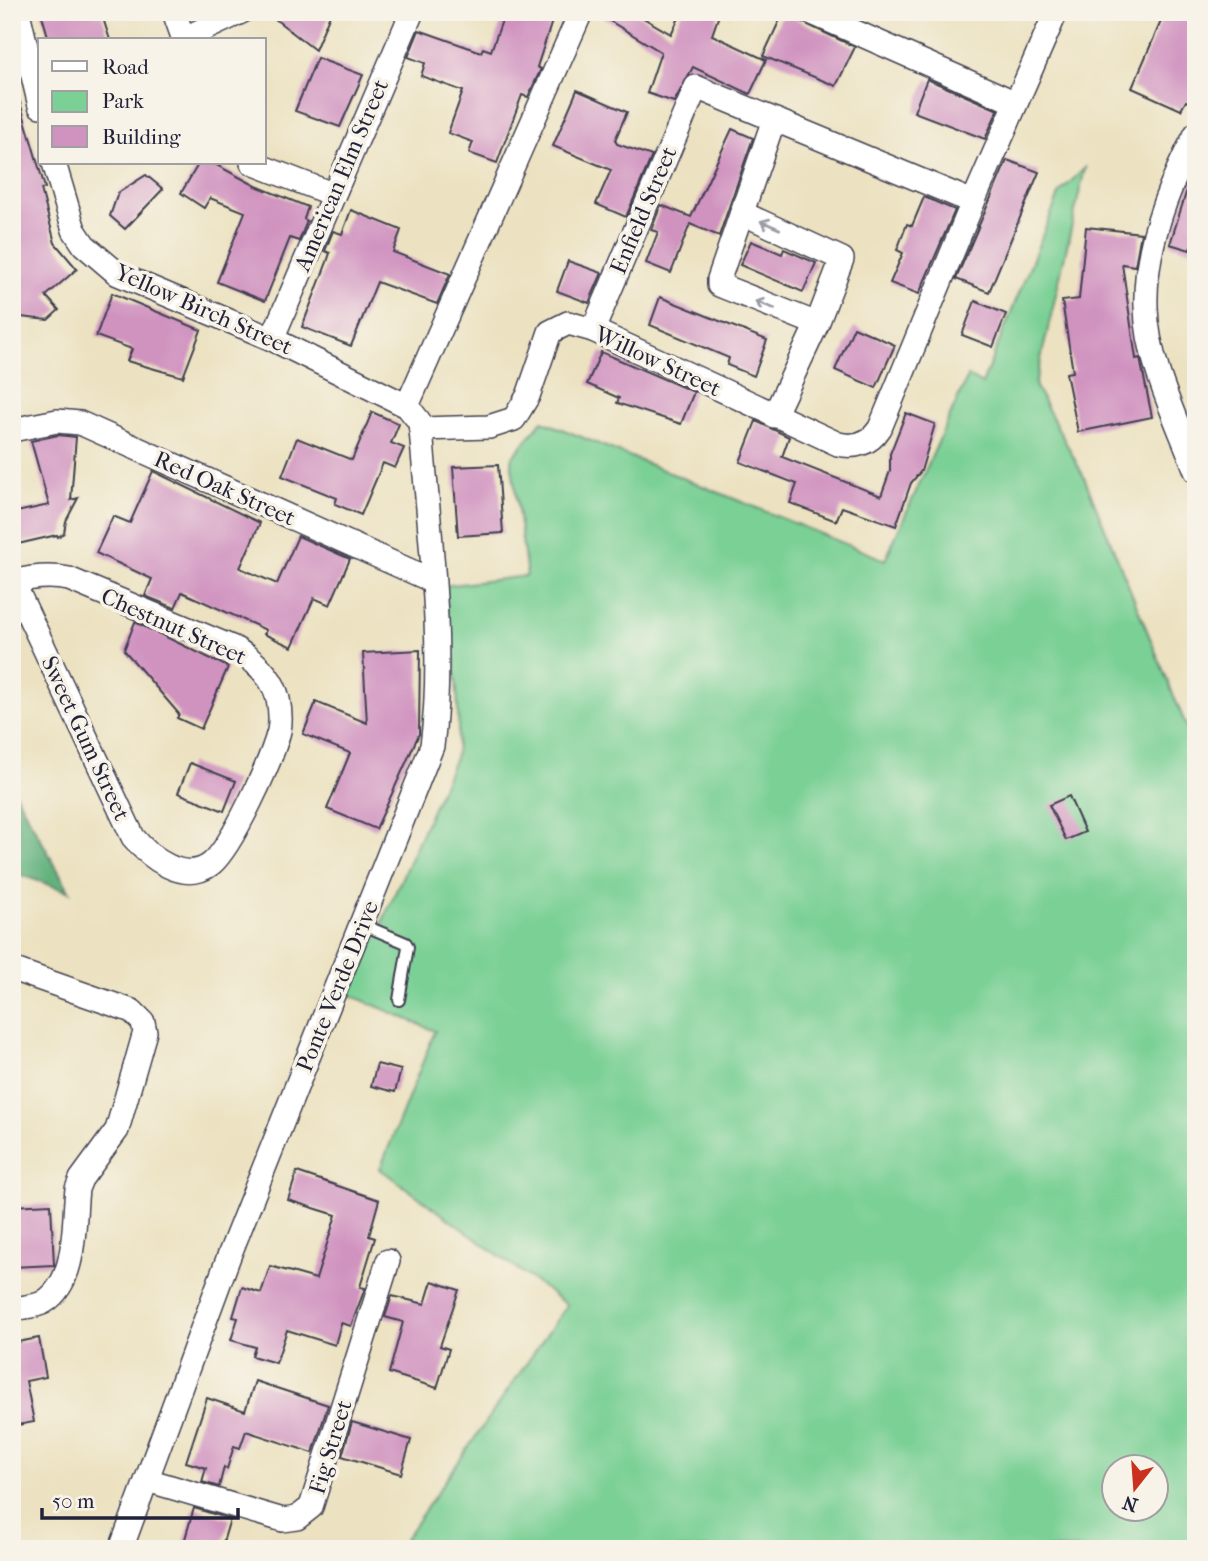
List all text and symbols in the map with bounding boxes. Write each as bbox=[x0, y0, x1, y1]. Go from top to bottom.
legend bbox=[38, 38, 266, 164]
text: Road bbox=[102, 55, 149, 79]
street label: American Elm Street bbox=[288, 75, 394, 276]
text: Park bbox=[102, 89, 144, 113]
text: Building bbox=[102, 125, 181, 149]
street label: Enfield Street bbox=[604, 142, 682, 278]
one-way arrow bbox=[760, 218, 781, 231]
street label: Yellow Birch Street bbox=[110, 258, 296, 361]
one-way arrow bbox=[754, 297, 776, 310]
street label: Willow Street bbox=[590, 320, 725, 402]
street label: Red Oak Street bbox=[150, 445, 300, 532]
street label: Chestnut Street bbox=[97, 582, 251, 671]
street label: Sweet Gum Street bbox=[36, 652, 135, 825]
street label: Ponte Verde Drive bbox=[291, 897, 384, 1076]
street label: Fig Street bbox=[303, 1397, 358, 1497]
north arrow bbox=[1100, 1452, 1170, 1522]
scale bar bbox=[42, 1477, 238, 1521]
text: 50 m bbox=[52, 1489, 95, 1513]
text: N bbox=[1120, 1491, 1140, 1516]

